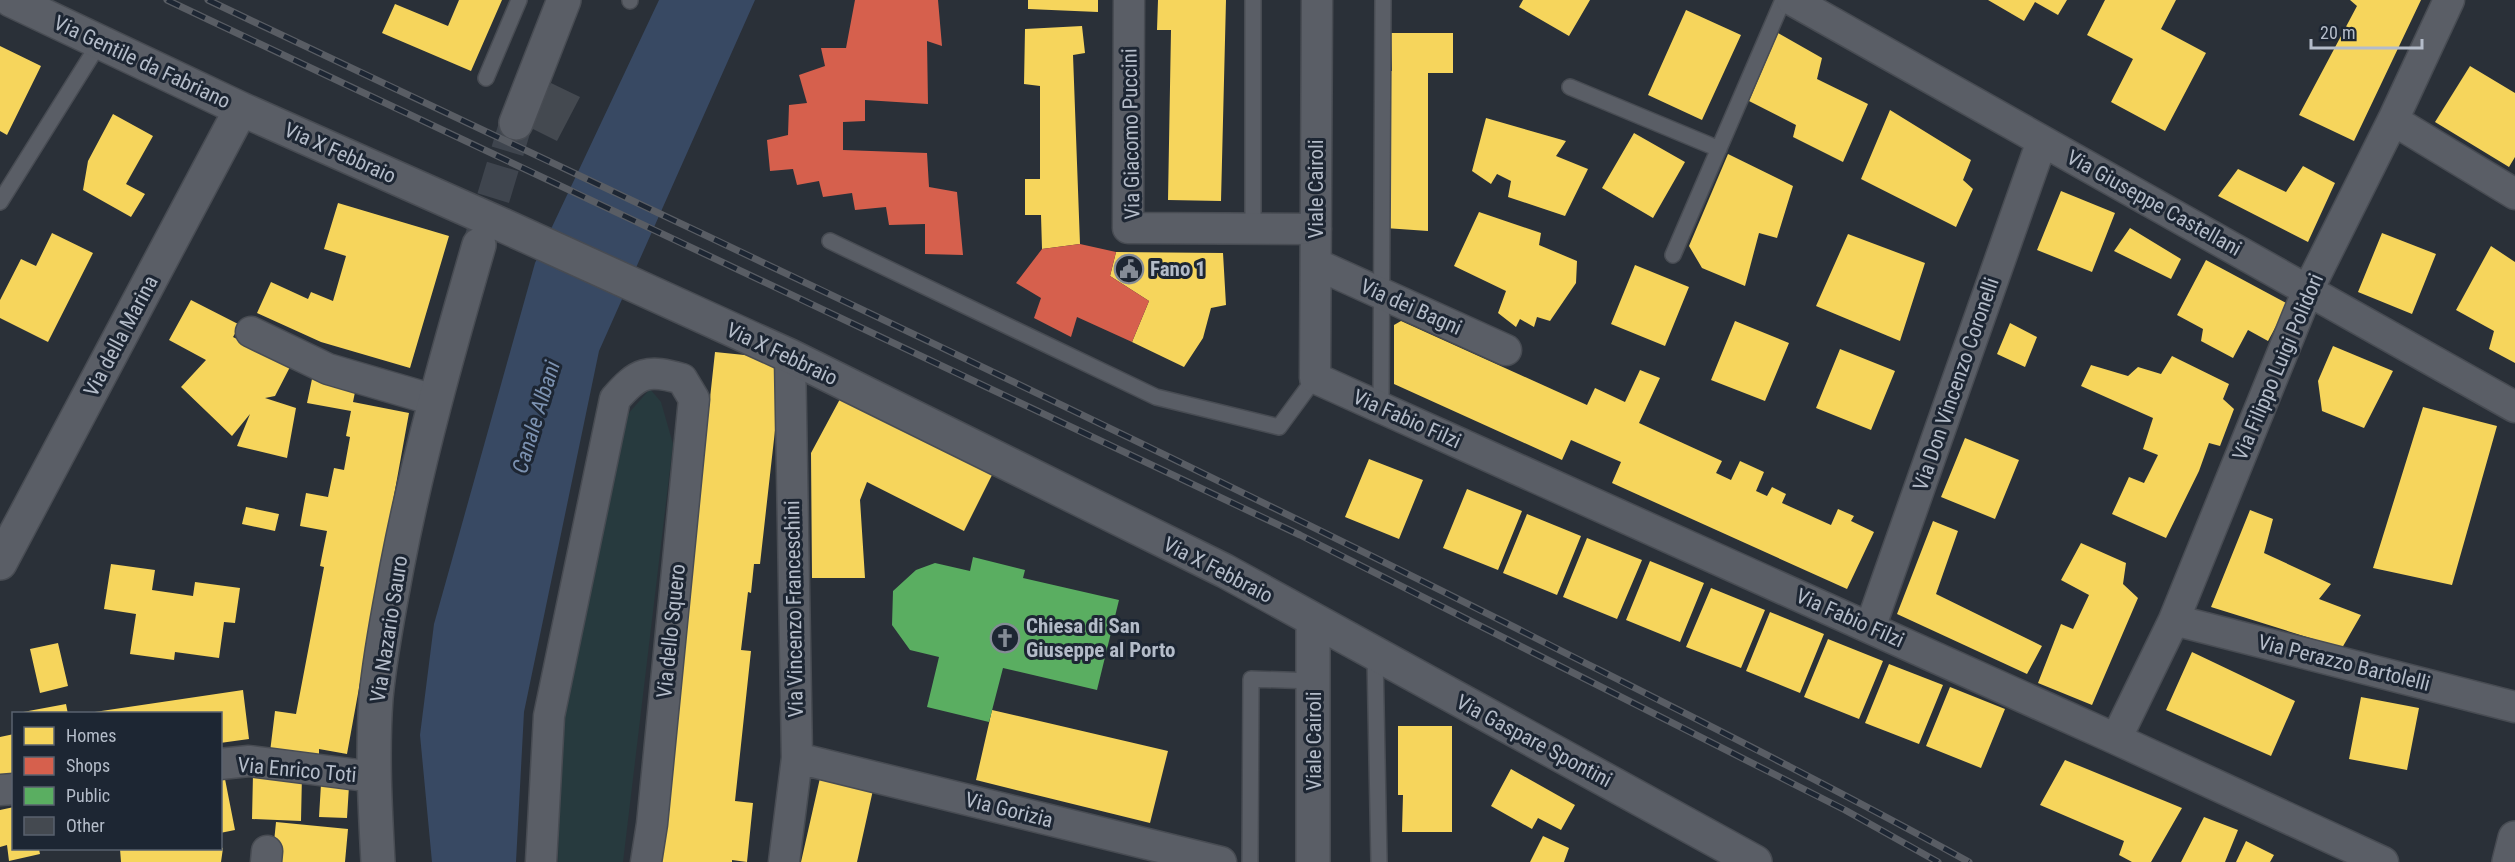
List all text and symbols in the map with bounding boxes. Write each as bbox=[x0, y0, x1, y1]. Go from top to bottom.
street label: Via Gentile da Fabriano bbox=[50, 11, 234, 113]
scale bar bbox=[2311, 12, 2422, 50]
text: 20 m bbox=[2320, 22, 2355, 43]
street label: Via Giacomo Puccini bbox=[1118, 48, 1144, 220]
street label: Via X Febbraio bbox=[280, 118, 400, 188]
street label: Viale Cairoli bbox=[1304, 139, 1328, 239]
street label: Via Giuseppe Castellani bbox=[2062, 145, 2246, 261]
public building icon: Fano 1 bbox=[1113, 253, 1145, 285]
place label: Fano 1 bbox=[1150, 257, 1206, 281]
street label: Via Filippo Luigi Polidori bbox=[2228, 270, 2328, 464]
street label: Via della Marina bbox=[79, 271, 163, 401]
street label: Via dei Bagni bbox=[1357, 274, 1465, 340]
street label: Via Don Vincenzo Coronelli bbox=[1908, 274, 2004, 494]
street label: Via X Febbraio bbox=[723, 318, 841, 390]
water label: Canale Albani bbox=[507, 358, 565, 476]
street label: Via Fabio Filzi bbox=[1349, 385, 1465, 453]
street label: Via Vincenzo Franceschini bbox=[780, 500, 808, 718]
street label: Via X Febbraio bbox=[1159, 532, 1277, 608]
street label: Via Nazario Sauro bbox=[366, 554, 412, 704]
street label: Via dello Squero bbox=[652, 563, 690, 699]
street label: Via Fabio Filzi bbox=[1792, 584, 1908, 652]
place label: Chiesa di San Giuseppe al Porto bbox=[1026, 614, 1176, 662]
church icon: Chiesa di San Giuseppe al Porto bbox=[989, 622, 1021, 654]
street label: Via Perazzo Bartolelli bbox=[2255, 630, 2433, 696]
street label: Via Gaspare Spontini bbox=[1452, 690, 1616, 792]
street label: Viale Cairoli bbox=[1302, 691, 1326, 791]
legend bbox=[12, 712, 222, 850]
text: Homes bbox=[66, 725, 116, 746]
street label: Via Enrico Toti bbox=[236, 753, 358, 787]
text: Shops bbox=[66, 755, 110, 776]
text: Public bbox=[66, 785, 110, 806]
street label: Via Gorizia bbox=[963, 788, 1055, 832]
text: Other bbox=[66, 815, 105, 836]

